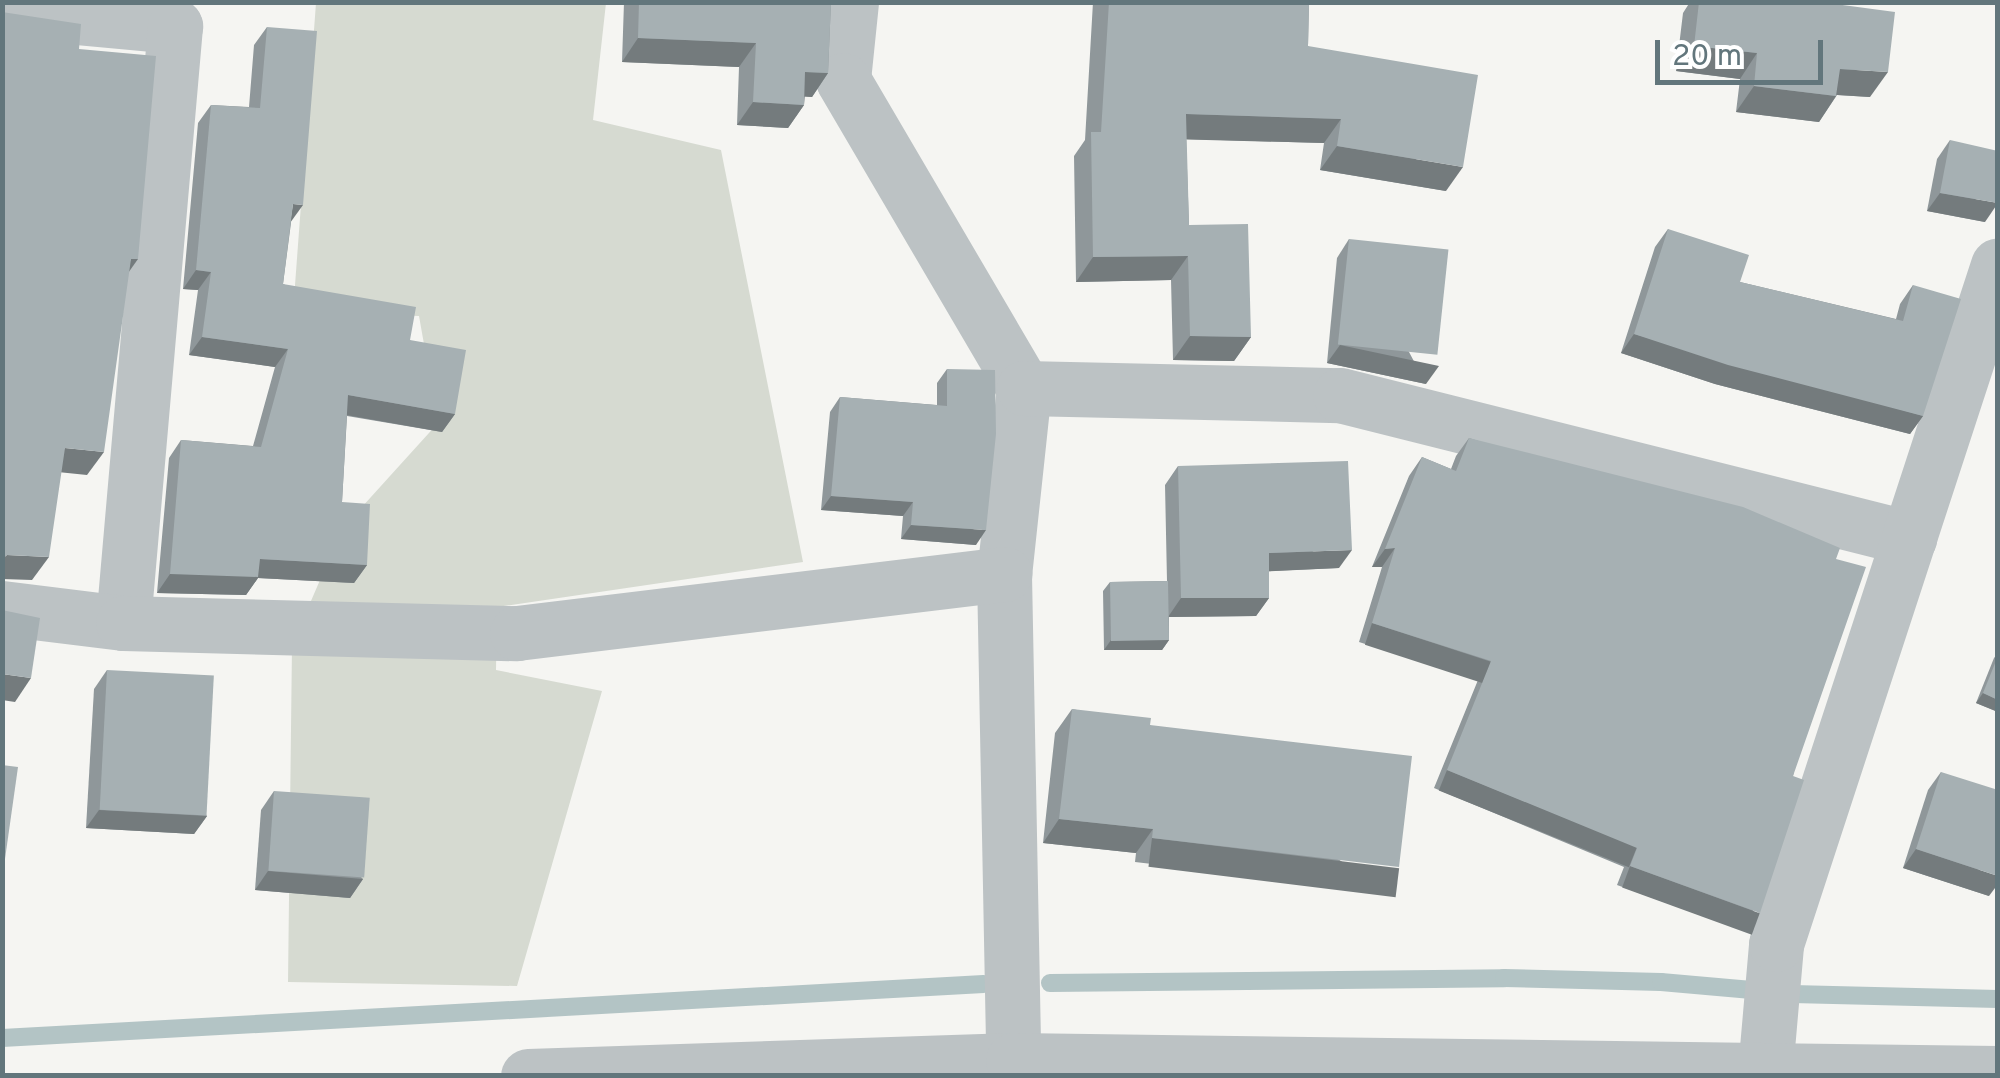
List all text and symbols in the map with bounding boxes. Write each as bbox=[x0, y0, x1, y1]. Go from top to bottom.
scale bar bbox=[1660, 20, 1828, 82]
text: 20 m bbox=[1672, 39, 1742, 76]

